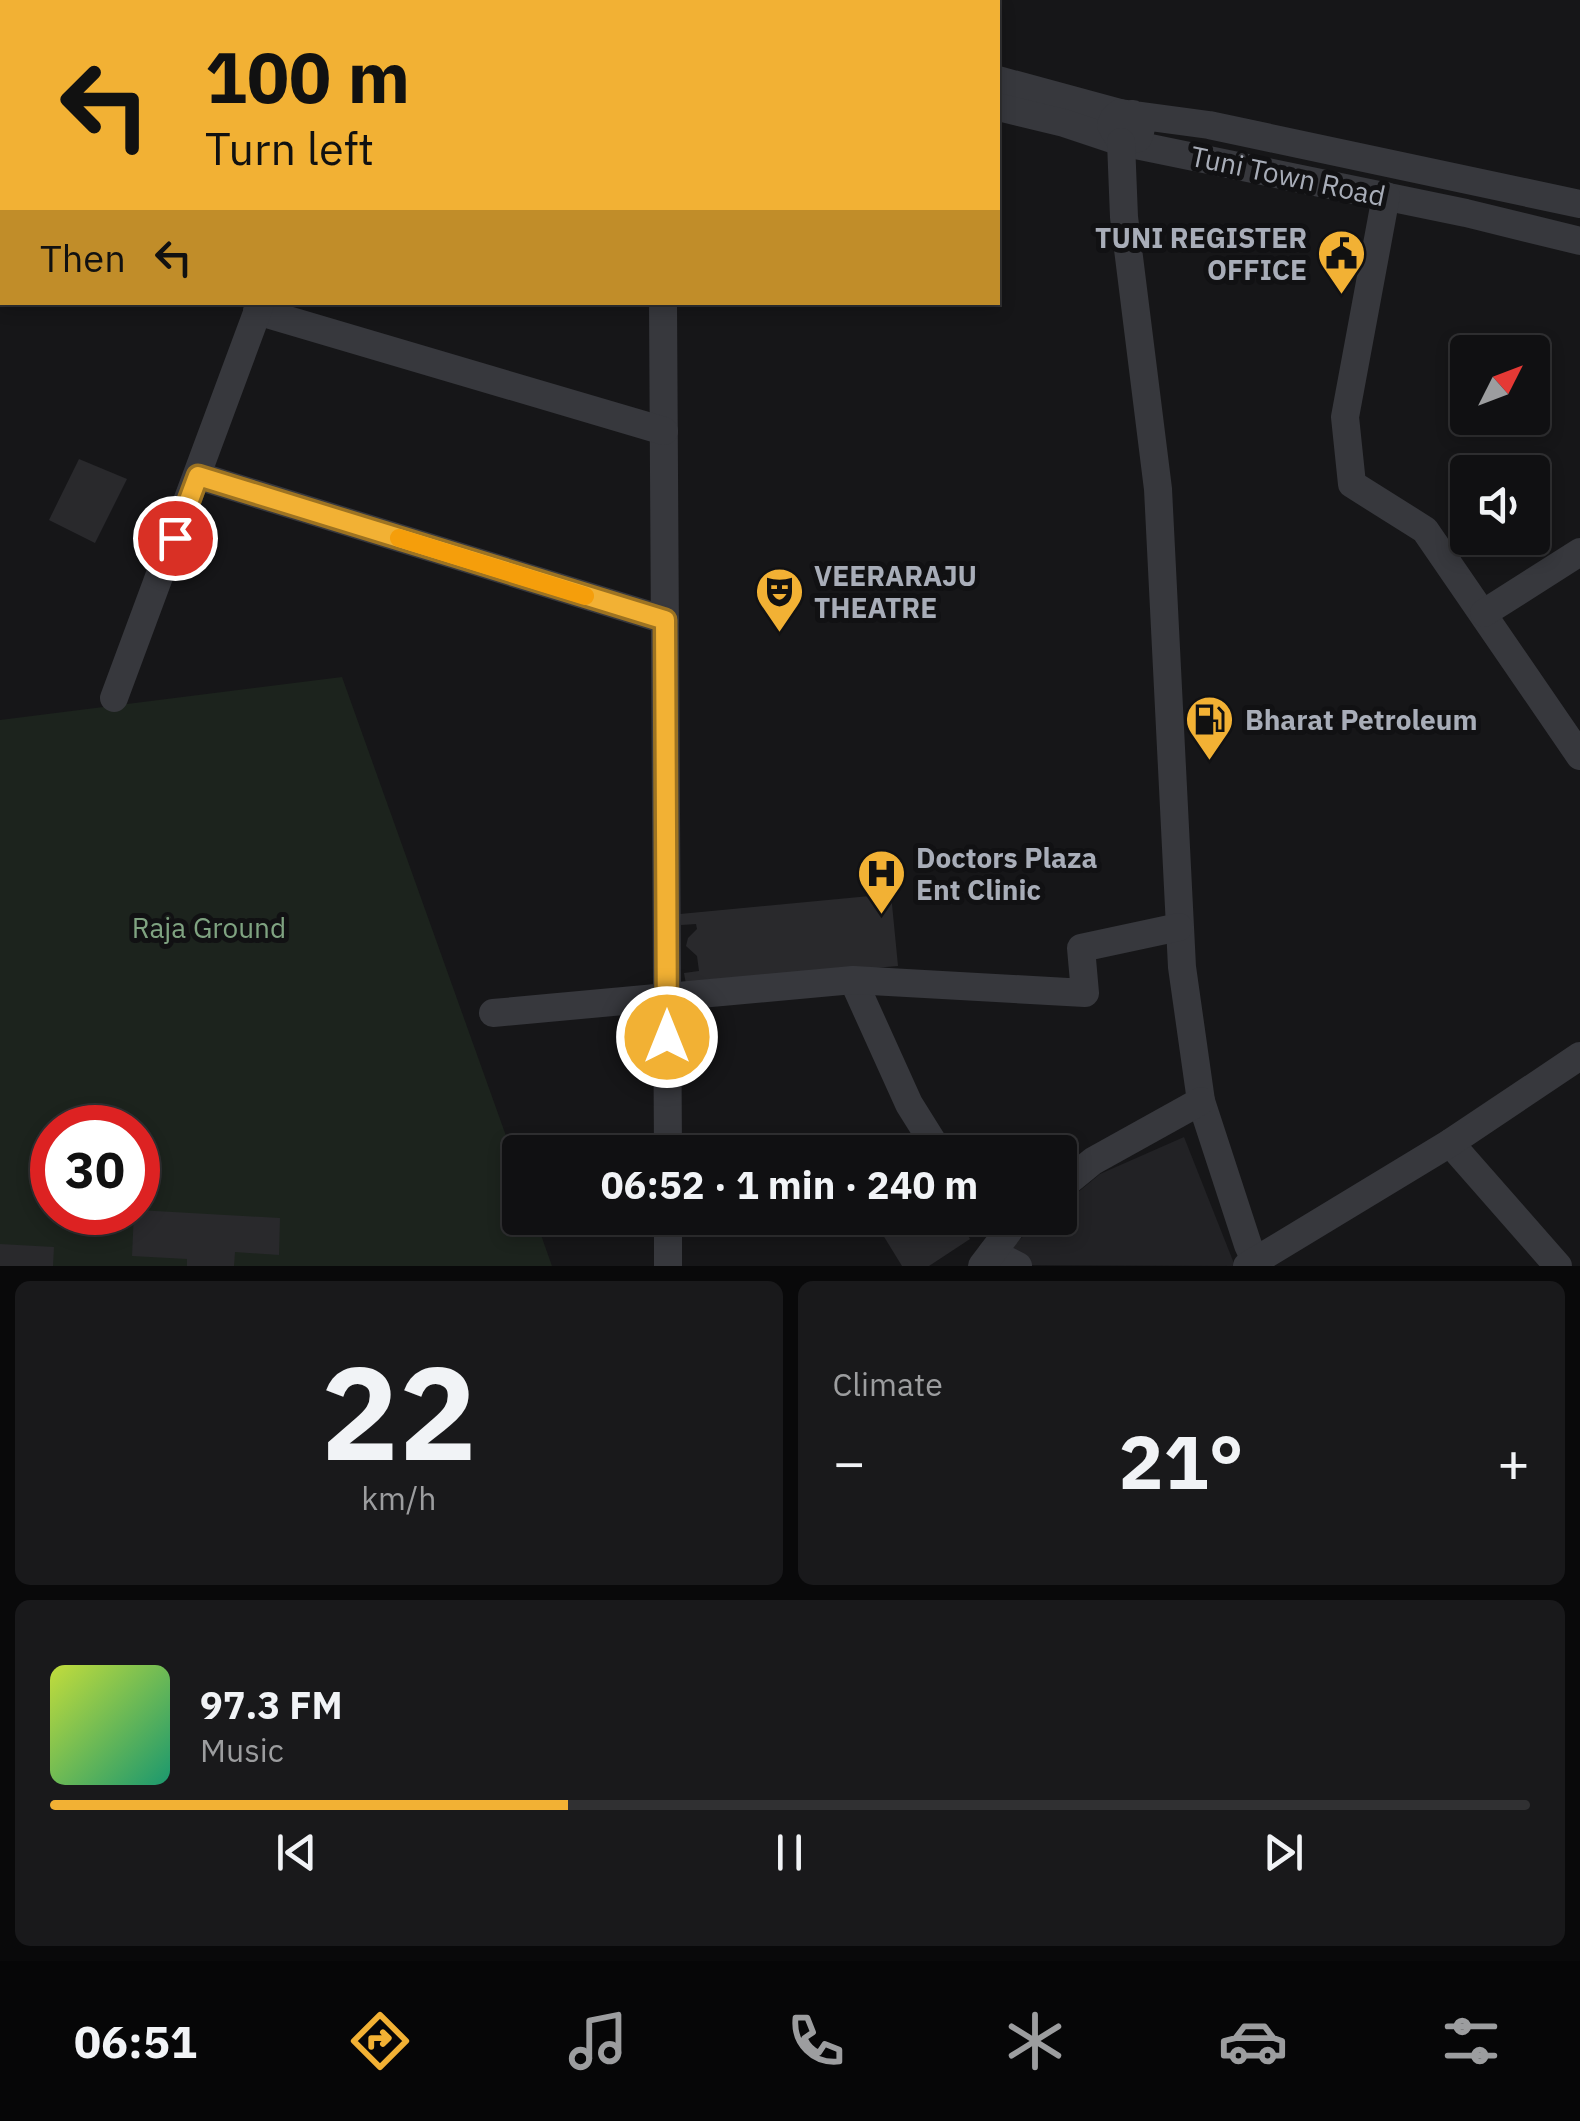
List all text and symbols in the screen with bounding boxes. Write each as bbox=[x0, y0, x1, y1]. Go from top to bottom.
text: 100 m bbox=[205, 31, 410, 122]
icon: left bbox=[40, 40, 170, 170]
text: Turn left bbox=[205, 119, 374, 177]
street label: Tuni Town Road bbox=[1187, 137, 1389, 214]
place label: TUNI REGISTER OFFICE bbox=[1095, 219, 1307, 288]
public building icon: TUNI REGISTER OFFICE bbox=[1316, 228, 1368, 296]
icon: left bbox=[146, 230, 201, 285]
text: Then bbox=[40, 233, 126, 282]
north arrow bbox=[1450, 335, 1550, 435]
map controls bbox=[1450, 335, 1550, 555]
button: sound bbox=[1450, 455, 1550, 555]
pin bbox=[133, 496, 218, 581]
icon: arrive bbox=[148, 511, 203, 566]
place label: VEERARAJU THEATRE bbox=[814, 557, 977, 626]
theatre icon: VEERARAJU THEATRE bbox=[753, 566, 805, 634]
fuel station icon: Bharat Petroleum bbox=[1184, 694, 1236, 762]
place label: Bharat Petroleum bbox=[1245, 701, 1478, 738]
place label: Doctors Plaza Ent Clinic bbox=[916, 839, 1098, 908]
hospital icon: Doctors Plaza Ent Clinic bbox=[855, 848, 907, 916]
park label: Raja Ground bbox=[132, 909, 286, 946]
position arrow bbox=[615, 985, 719, 1089]
speed limit sign: 30 bbox=[30, 1105, 160, 1235]
text: 06:52 · 1 min · 240 m bbox=[601, 1160, 978, 1209]
text: 22 bbox=[321, 1327, 477, 1496]
text: Climate bbox=[833, 1363, 943, 1405]
text: 21° bbox=[1119, 1412, 1244, 1510]
text: − bbox=[833, 1426, 866, 1497]
text: + bbox=[1497, 1426, 1530, 1497]
text: km/h bbox=[361, 1477, 436, 1519]
text: 97.3 FM bbox=[200, 1680, 343, 1729]
text: Music bbox=[200, 1729, 284, 1771]
icon: previous bbox=[269, 1825, 324, 1880]
icon: pause bbox=[762, 1825, 817, 1880]
icon: next bbox=[1256, 1825, 1311, 1880]
icon: directions bbox=[345, 2006, 415, 2076]
icon: music bbox=[563, 2006, 633, 2076]
icon: phone bbox=[781, 2006, 851, 2076]
icon: climate bbox=[1000, 2006, 1070, 2076]
icon: car bbox=[1218, 2006, 1288, 2076]
icon: filters bbox=[1436, 2006, 1506, 2076]
text: 06:51 bbox=[74, 2012, 197, 2070]

